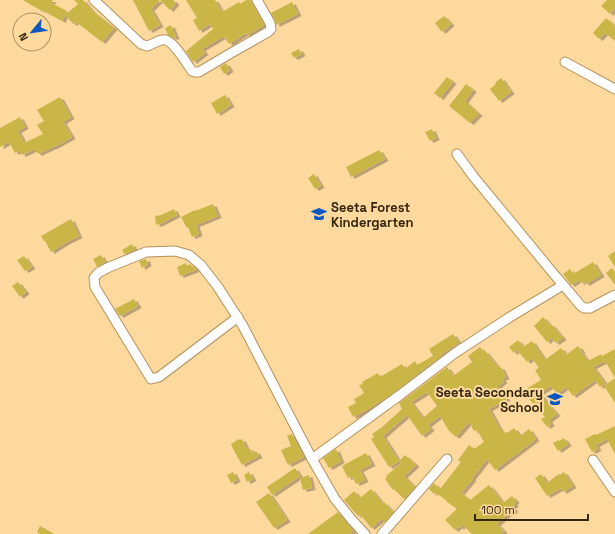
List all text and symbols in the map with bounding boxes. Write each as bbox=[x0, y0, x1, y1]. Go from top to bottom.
north arrow bbox=[12, 12, 52, 52]
text: N bbox=[15, 30, 31, 43]
place label: Seeta Forest Kindergarten bbox=[331, 199, 413, 231]
school or university icon: Seeta Forest Kindergarten bbox=[310, 205, 328, 223]
place label: Seeta Secondary School bbox=[436, 384, 543, 416]
school or university icon: Seeta Secondary School bbox=[546, 390, 564, 408]
scale bar bbox=[475, 496, 588, 522]
text: 100 m bbox=[481, 502, 515, 518]

